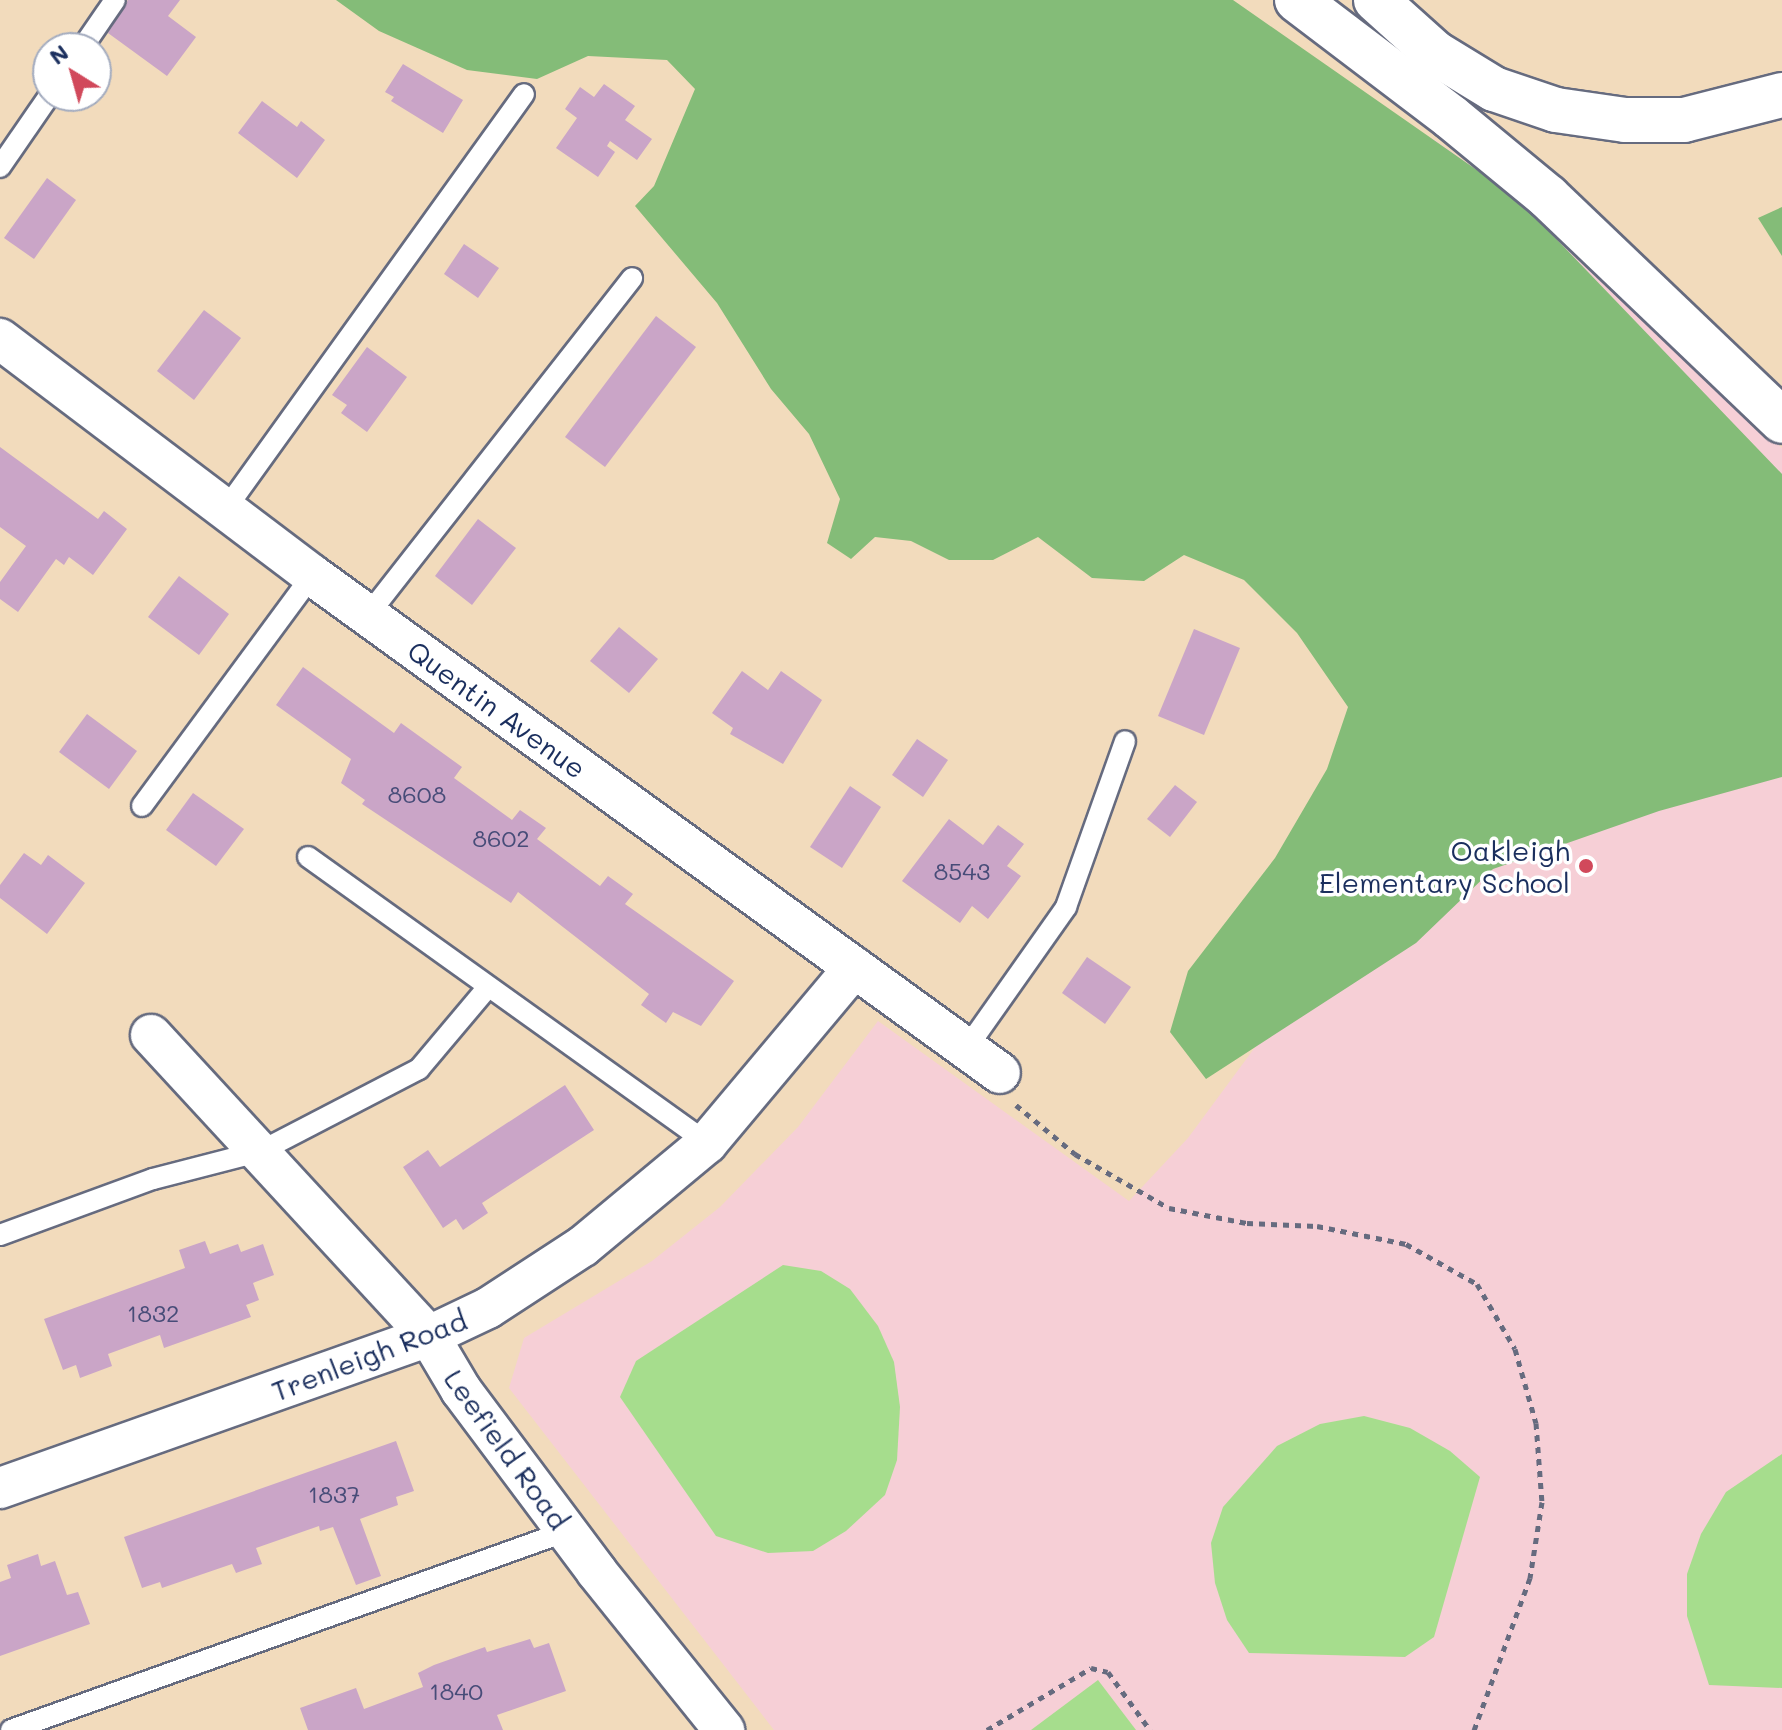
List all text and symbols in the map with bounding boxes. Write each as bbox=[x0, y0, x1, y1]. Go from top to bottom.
north arrow bbox=[32, 32, 112, 112]
text: N bbox=[43, 37, 74, 71]
street label: Quentin Avenue bbox=[401, 633, 593, 785]
house number: 8608 bbox=[388, 780, 446, 808]
house number: 8602 bbox=[472, 824, 530, 852]
place label: Oakleigh Elementary School bbox=[1319, 833, 1570, 899]
house number: 8543 bbox=[934, 857, 990, 885]
marker: Oakleigh Elementary School bbox=[1577, 857, 1595, 875]
house number: 1832 bbox=[127, 1299, 179, 1327]
street label: Trenleigh Road bbox=[267, 1302, 471, 1408]
street label: Leefield Road bbox=[438, 1362, 576, 1536]
house number: 1837 bbox=[308, 1480, 360, 1508]
house number: 1840 bbox=[429, 1677, 483, 1705]

